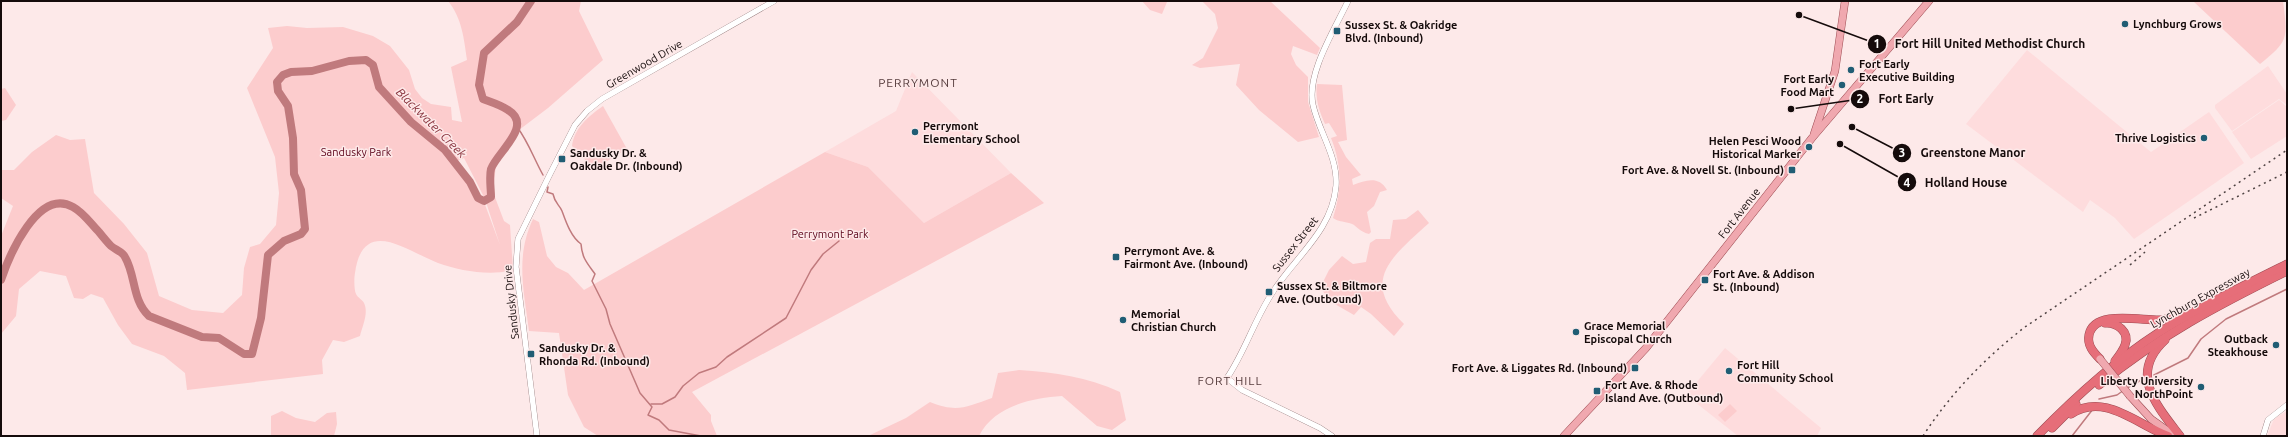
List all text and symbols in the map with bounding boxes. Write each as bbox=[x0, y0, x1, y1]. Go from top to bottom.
place label: Lynchburg Grows bbox=[2133, 18, 2222, 30]
place label: Sussex St. & Oakridge Blvd. (Inbound) bbox=[1345, 19, 1457, 45]
marker: Lynchburg Grows bbox=[2120, 19, 2130, 29]
marker: Sussex St. & Oakridge Blvd. (Inbound) bbox=[1332, 26, 1342, 36]
callout: Fort Hill United Methodist Church bbox=[1867, 32, 2094, 56]
street label: Greenwood Drive bbox=[604, 37, 684, 91]
text: 1 bbox=[1874, 37, 1880, 50]
text: Fort Hill United Methodist Church bbox=[1895, 37, 2085, 50]
place label: Fort Early Executive Building bbox=[1859, 58, 1955, 83]
marker: Fort Early Executive Building bbox=[1846, 65, 1856, 75]
place label: Fort Early Food Mart bbox=[1780, 73, 1834, 98]
district label: PERRYMONT bbox=[878, 76, 958, 89]
marker: Fort Early Food Mart bbox=[1837, 80, 1847, 90]
water label: Blackwater Creek bbox=[394, 85, 469, 161]
callout: Fort Early bbox=[1850, 87, 1942, 111]
text: 2 bbox=[1857, 92, 1864, 105]
text: Fort Early bbox=[1878, 92, 1934, 105]
place label: Perrymont Elementary School bbox=[923, 120, 1021, 145]
marker: Perrymont Elementary School bbox=[910, 127, 920, 137]
place label: Thrive Logistics bbox=[2115, 132, 2196, 144]
marker: Thrive Logistics bbox=[2199, 133, 2209, 143]
place label: Helen Pesci Wood Historical Marker bbox=[1709, 135, 1801, 160]
callout: Greenstone Manor bbox=[1892, 141, 2033, 165]
marker: Helen Pesci Wood Historical Marker bbox=[1804, 142, 1814, 152]
park label: Sandusky Park bbox=[321, 146, 392, 158]
text: 3 bbox=[1899, 146, 1905, 159]
text: Greenstone Manor bbox=[1920, 146, 2026, 159]
place label: Sandusky Dr. & Oakdale Dr. (Inbound) bbox=[570, 147, 683, 173]
marker: Sandusky Dr. & Oakdale Dr. (Inbound) bbox=[557, 154, 567, 164]
place label: Fort Ave. & Novell St. (Inbound) bbox=[1622, 164, 1784, 177]
marker: Fort Ave. & Novell St. (Inbound) bbox=[1787, 165, 1797, 175]
callout: Holland House bbox=[1897, 170, 2015, 194]
text: 4 bbox=[1904, 176, 1911, 189]
text: Holland House bbox=[1925, 176, 2007, 189]
street label: Fort Avenue bbox=[1716, 186, 1762, 240]
street label: Sussex Street bbox=[1270, 214, 1321, 274]
park label: Perrymont Park bbox=[791, 228, 869, 240]
place label: Perrymont Ave. & Fairmont Ave. (Inbound) bbox=[1124, 245, 1248, 271]
marker: Perrymont Ave. & Fairmont Ave. (Inbound) bbox=[1111, 252, 1121, 262]
street label: Sandusky Drive bbox=[501, 264, 521, 340]
street label: Lynchburg Expressway bbox=[2148, 265, 2252, 330]
place label: Fort Ave. & Addison St. (Inbound) bbox=[1713, 268, 1815, 294]
marker: Fort Ave. & Addison St. (Inbound) bbox=[1700, 275, 1710, 285]
place label: Sussex St. & Biltmore Ave. (Outbound) bbox=[1277, 280, 1387, 306]
marker: Sussex St. & Biltmore Ave. (Outbound) bbox=[1264, 287, 1274, 297]
place label: Memorial Christian Church bbox=[1131, 308, 1216, 333]
marker: Memorial Christian Church bbox=[1118, 315, 1128, 325]
place label: Grace Memorial Episcopal Church bbox=[1584, 320, 1672, 345]
marker: Grace Memorial Episcopal Church bbox=[1571, 327, 1581, 337]
place label: Outback Steakhouse bbox=[2208, 333, 2269, 358]
marker: Outback Steakhouse bbox=[2271, 340, 2281, 350]
place label: Sandusky Dr. & Rhonda Rd. (Inbound) bbox=[539, 342, 650, 368]
marker: Sandusky Dr. & Rhonda Rd. (Inbound) bbox=[526, 349, 536, 359]
place label: Fort Hill Community School bbox=[1737, 359, 1834, 384]
place label: Fort Ave. & Liggates Rd. (Inbound) bbox=[1452, 362, 1627, 375]
marker: Fort Ave. & Liggates Rd. (Inbound) bbox=[1630, 363, 1640, 373]
marker: Fort Hill Community School bbox=[1724, 366, 1734, 376]
district label: FORT HILL bbox=[1197, 374, 1263, 387]
place label: Liberty University NorthPoint bbox=[2101, 375, 2193, 400]
place label: Fort Ave. & Rhode Island Ave. (Outbound) bbox=[1605, 379, 1723, 405]
marker: Liberty University NorthPoint bbox=[2196, 382, 2206, 392]
marker: Fort Ave. & Rhode Island Ave. (Outbound) bbox=[1592, 386, 1602, 396]

